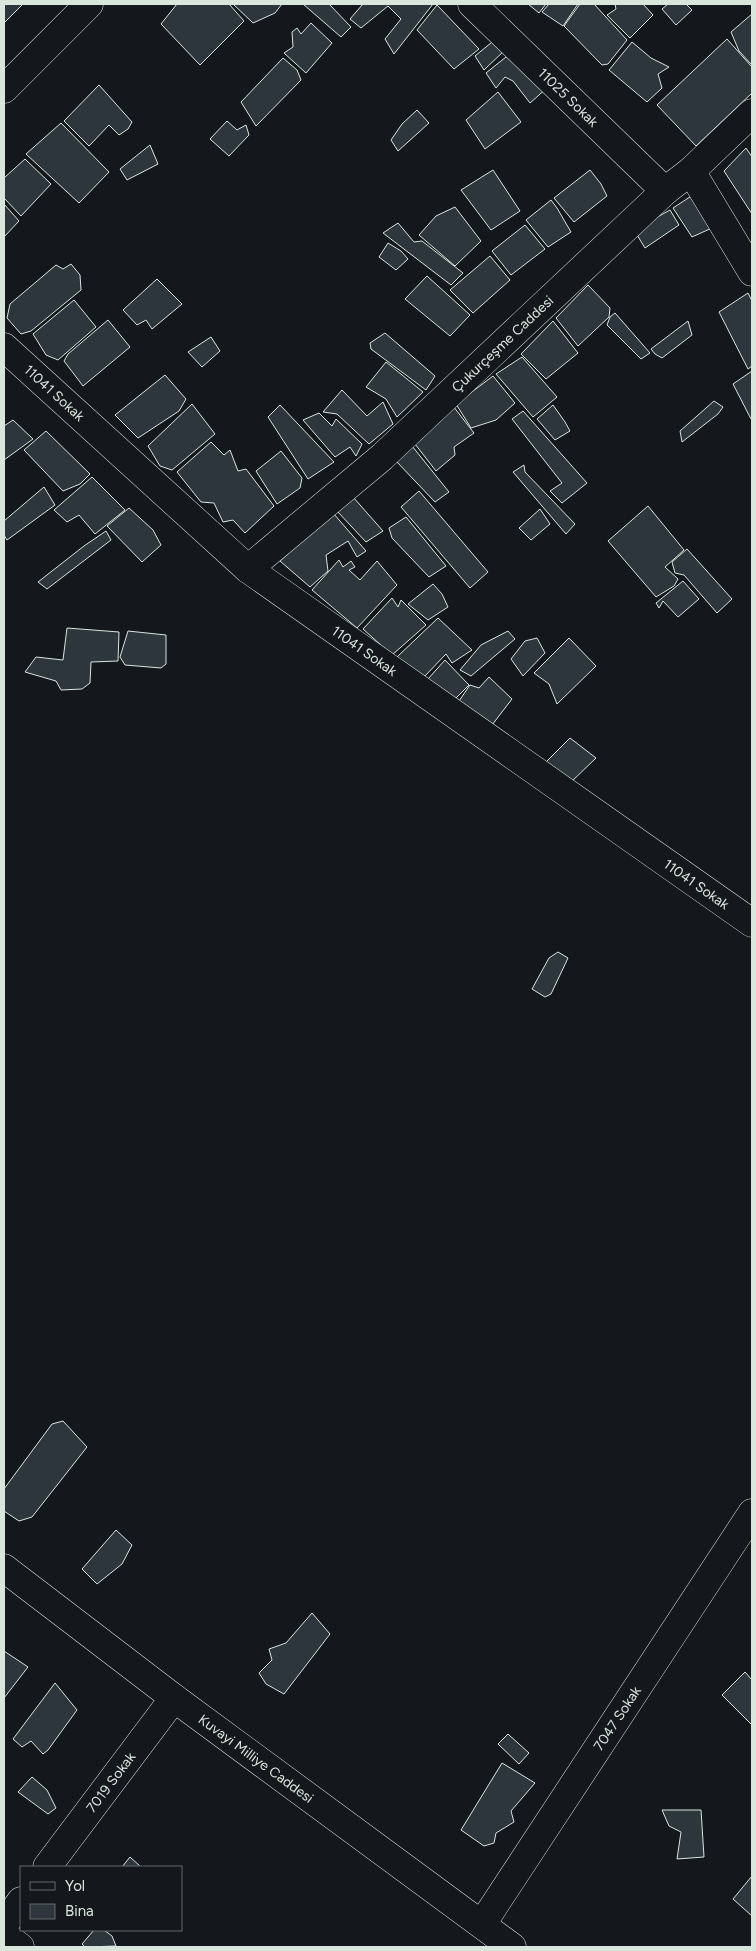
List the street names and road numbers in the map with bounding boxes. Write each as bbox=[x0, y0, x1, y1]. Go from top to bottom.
street label: 11025 Sokak bbox=[534, 65, 602, 131]
street label: Çukurçeşme Caddesi bbox=[448, 292, 557, 396]
street label: 11041 Sokak bbox=[20, 361, 88, 425]
street label: 11041 Sokak bbox=[328, 622, 400, 680]
street label: 11041 Sokak bbox=[660, 856, 732, 913]
street label: 7047 Sokak bbox=[590, 1683, 645, 1754]
street label: Kuvayi Milliye Caddesi bbox=[195, 1711, 317, 1807]
street label: 7019 Sokak bbox=[83, 1749, 139, 1816]

